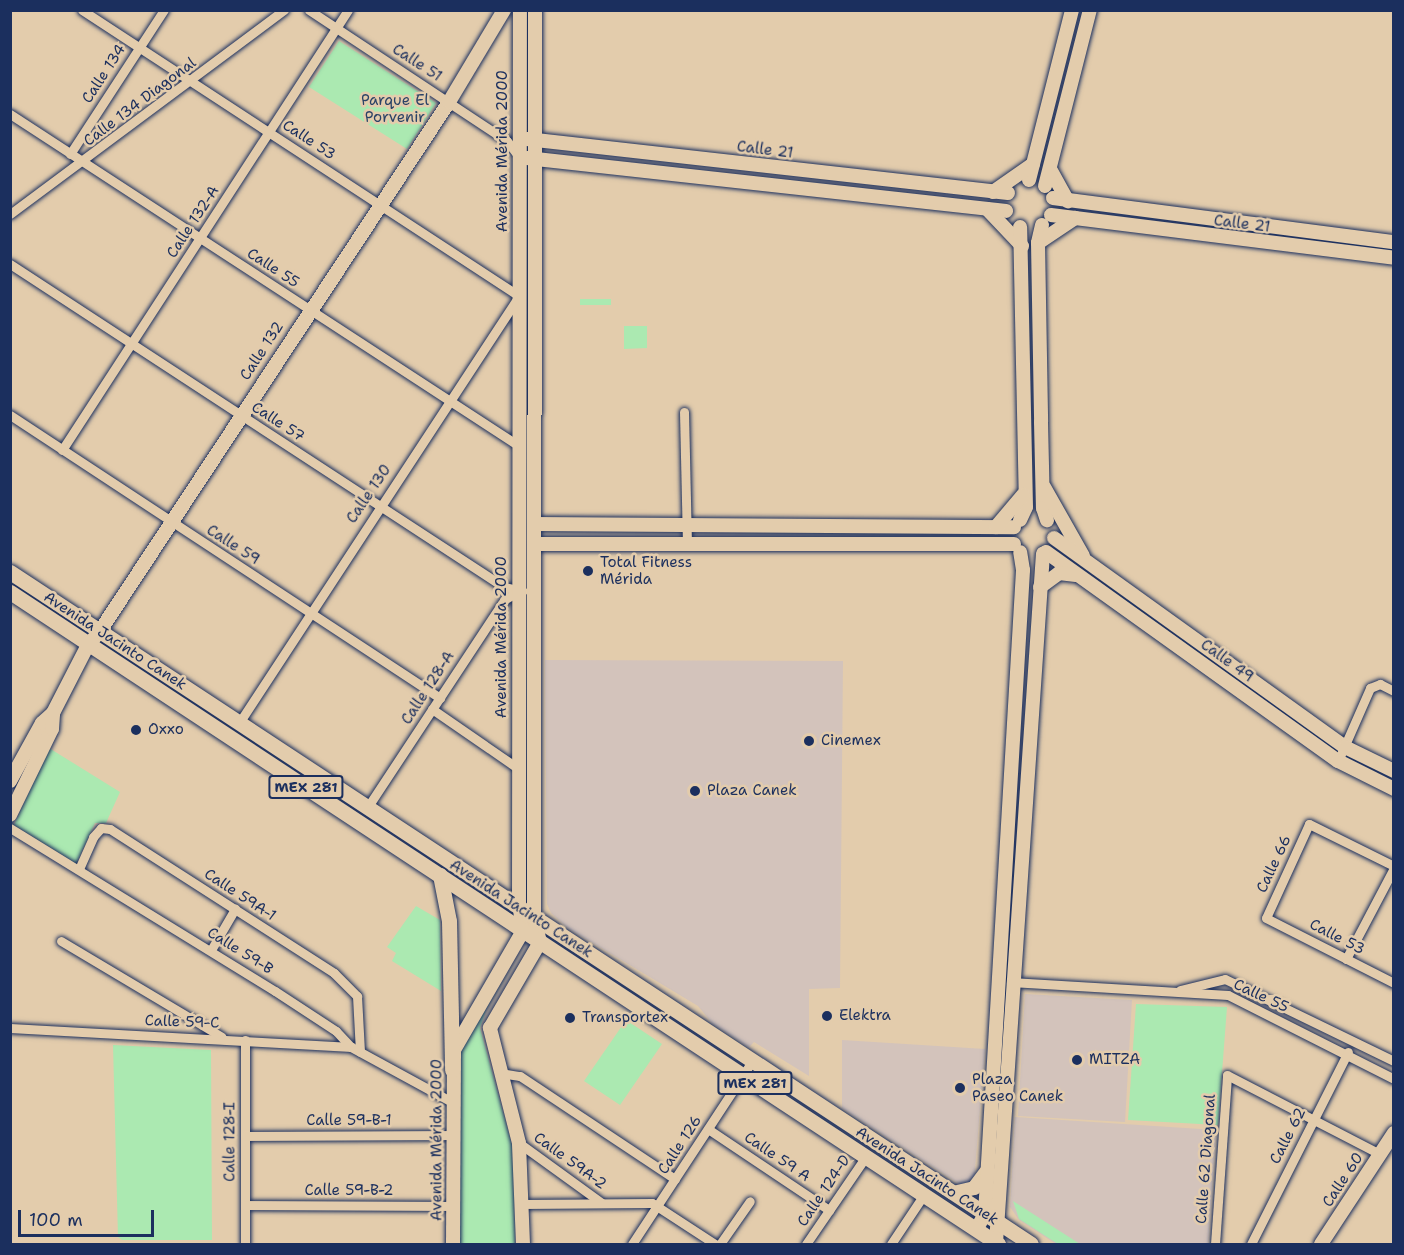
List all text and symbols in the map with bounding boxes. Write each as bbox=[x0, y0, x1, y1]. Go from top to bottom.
street label: Calle 51 bbox=[389, 40, 445, 86]
street label: Calle 134 bbox=[78, 41, 130, 107]
street label: Calle 134 Diagonal bbox=[80, 54, 200, 150]
street label: Avenida Mérida 2000 bbox=[494, 70, 512, 232]
park label: Parque El Porvenir bbox=[361, 91, 429, 126]
street label: Calle 53 bbox=[279, 116, 339, 164]
street label: Calle 21 bbox=[736, 138, 794, 162]
street label: Calle 132-A bbox=[163, 183, 223, 261]
street label: Calle 21 bbox=[1213, 212, 1271, 236]
street label: Calle 55 bbox=[244, 244, 302, 292]
street label: Calle 132 bbox=[236, 318, 288, 384]
street label: Calle 57 bbox=[248, 398, 308, 446]
street label: Calle 130 bbox=[343, 461, 395, 527]
street label: Calle 59 bbox=[203, 521, 263, 569]
place label: Total Fitness Mérida bbox=[600, 553, 692, 588]
street label: Avenida Mérida 2000 bbox=[493, 556, 511, 718]
marker: Total Fitness Mérida bbox=[581, 564, 595, 578]
street label: Avenida Jacinto Canek bbox=[40, 588, 190, 694]
street label: Calle 49 bbox=[1197, 636, 1257, 686]
street label: Calle 128-A bbox=[398, 648, 458, 728]
place label: Oxxo bbox=[148, 721, 184, 739]
marker: Oxxo bbox=[129, 723, 143, 737]
place label: Cinemex bbox=[821, 732, 881, 750]
marker: Cinemex bbox=[802, 734, 816, 748]
road number: MEX 281 bbox=[267, 776, 345, 798]
place label: Plaza Canek bbox=[707, 782, 797, 800]
marker: Plaza Canek bbox=[688, 784, 702, 798]
street label: Calle 66 bbox=[1253, 832, 1295, 896]
street label: Avenida Jacinto Canek bbox=[446, 856, 596, 962]
street label: Calle 59A-1 bbox=[201, 865, 279, 925]
street label: Calle 53 bbox=[1306, 915, 1368, 959]
street label: Calle 59-B bbox=[204, 924, 276, 978]
street label: Calle 55 bbox=[1231, 975, 1291, 1017]
place label: Elektra bbox=[839, 1007, 891, 1025]
place label: Transportex bbox=[582, 1009, 668, 1027]
marker: Elektra bbox=[820, 1009, 834, 1023]
marker: Transportex bbox=[563, 1011, 577, 1025]
street label: Calle 59-C bbox=[144, 1012, 220, 1032]
place label: MITZA bbox=[1089, 1051, 1140, 1069]
marker: MITZA bbox=[1070, 1053, 1084, 1067]
street label: Avenida Mérida 2000 bbox=[428, 1059, 446, 1221]
place label: Plaza Paseo Canek bbox=[972, 1070, 1063, 1105]
road number: MEX 281 bbox=[716, 1072, 794, 1094]
marker: Plaza Paseo Canek bbox=[953, 1081, 967, 1095]
street label: Calle 62 Diagonal bbox=[1192, 1093, 1220, 1225]
street label: Calle 128-I bbox=[221, 1102, 239, 1182]
street label: Calle 62 bbox=[1266, 1105, 1310, 1167]
street label: Calle 59-B-1 bbox=[306, 1112, 392, 1130]
street label: Calle 126 bbox=[654, 1112, 706, 1178]
street label: Avenida Jacinto Canek bbox=[852, 1123, 1002, 1229]
street label: Calle 59 A bbox=[741, 1128, 813, 1186]
street label: Calle 59A-2 bbox=[530, 1129, 610, 1193]
street label: Calle 60 bbox=[1319, 1149, 1367, 1211]
street label: Calle 124-D bbox=[794, 1152, 854, 1230]
street label: Calle 59-B-2 bbox=[304, 1182, 394, 1200]
scale bar bbox=[21, 1198, 158, 1236]
text: 100 m bbox=[29, 1208, 83, 1232]

